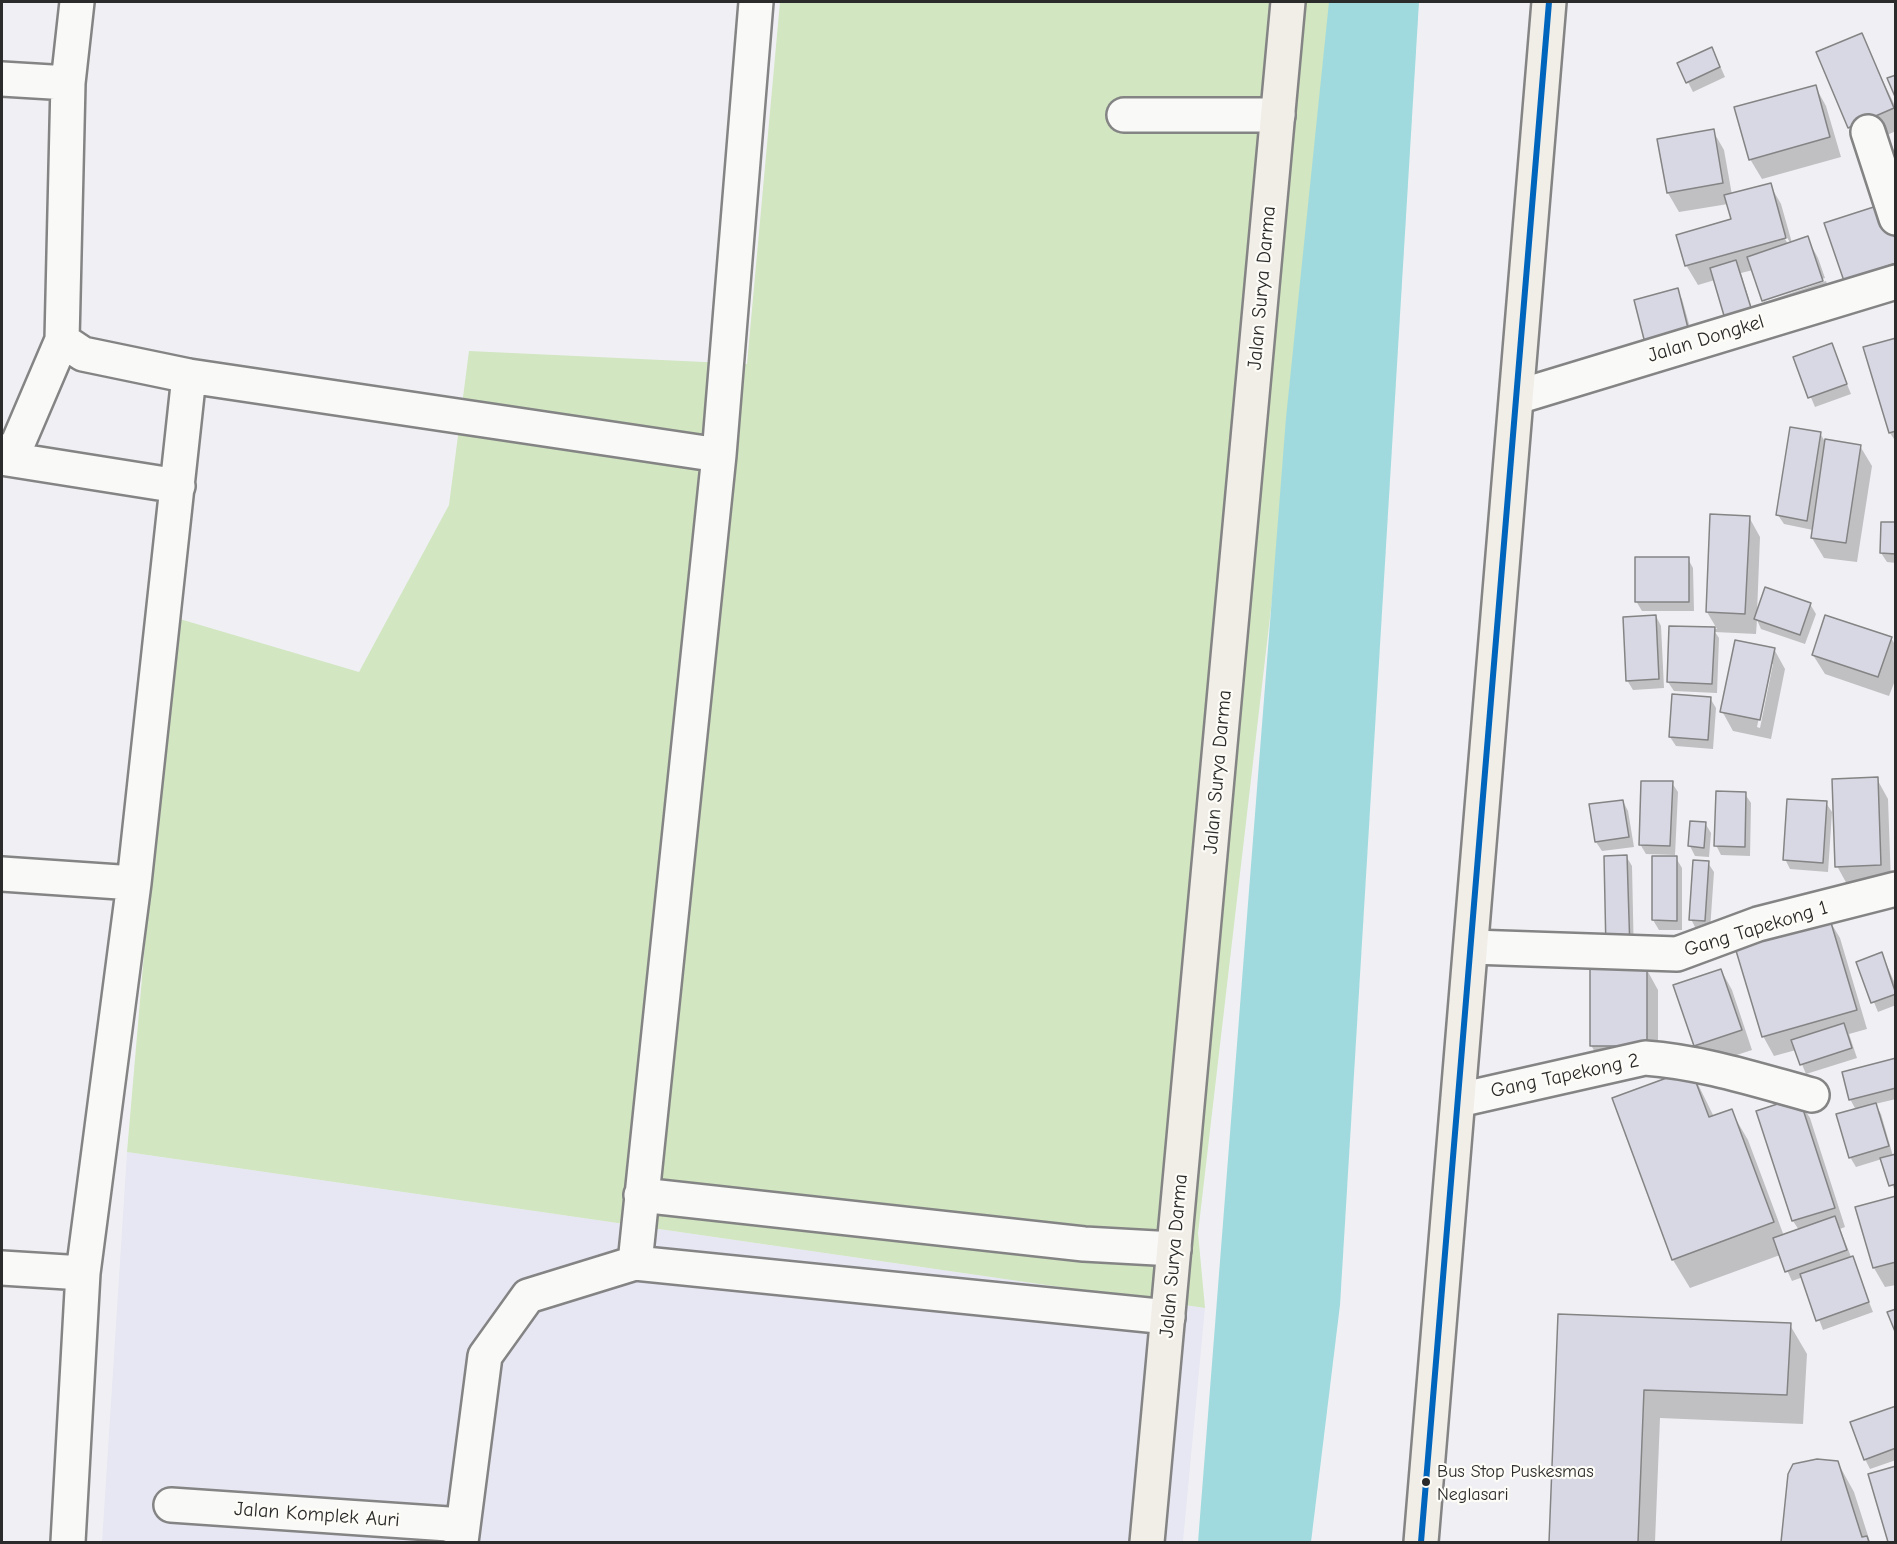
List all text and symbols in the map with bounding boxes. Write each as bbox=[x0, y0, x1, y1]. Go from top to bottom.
street label: Jalan Surya Darma bbox=[1243, 205, 1281, 371]
street label: Jalan Dongkel bbox=[1645, 310, 1767, 368]
street label: Jalan Surya Darma bbox=[1199, 689, 1237, 855]
street label: Gang Tapekong 1 bbox=[1681, 896, 1831, 962]
street label: Gang Tapekong 2 bbox=[1489, 1049, 1641, 1103]
street label: Jalan Surya Darma bbox=[1155, 1173, 1193, 1339]
place label: Bus Stop Puskesmas Neglasari bbox=[1437, 1461, 1594, 1504]
marker: Bus Stop Puskesmas Neglasari bbox=[1420, 1476, 1432, 1488]
street label: Jalan Komplek Auri bbox=[233, 1497, 401, 1533]

